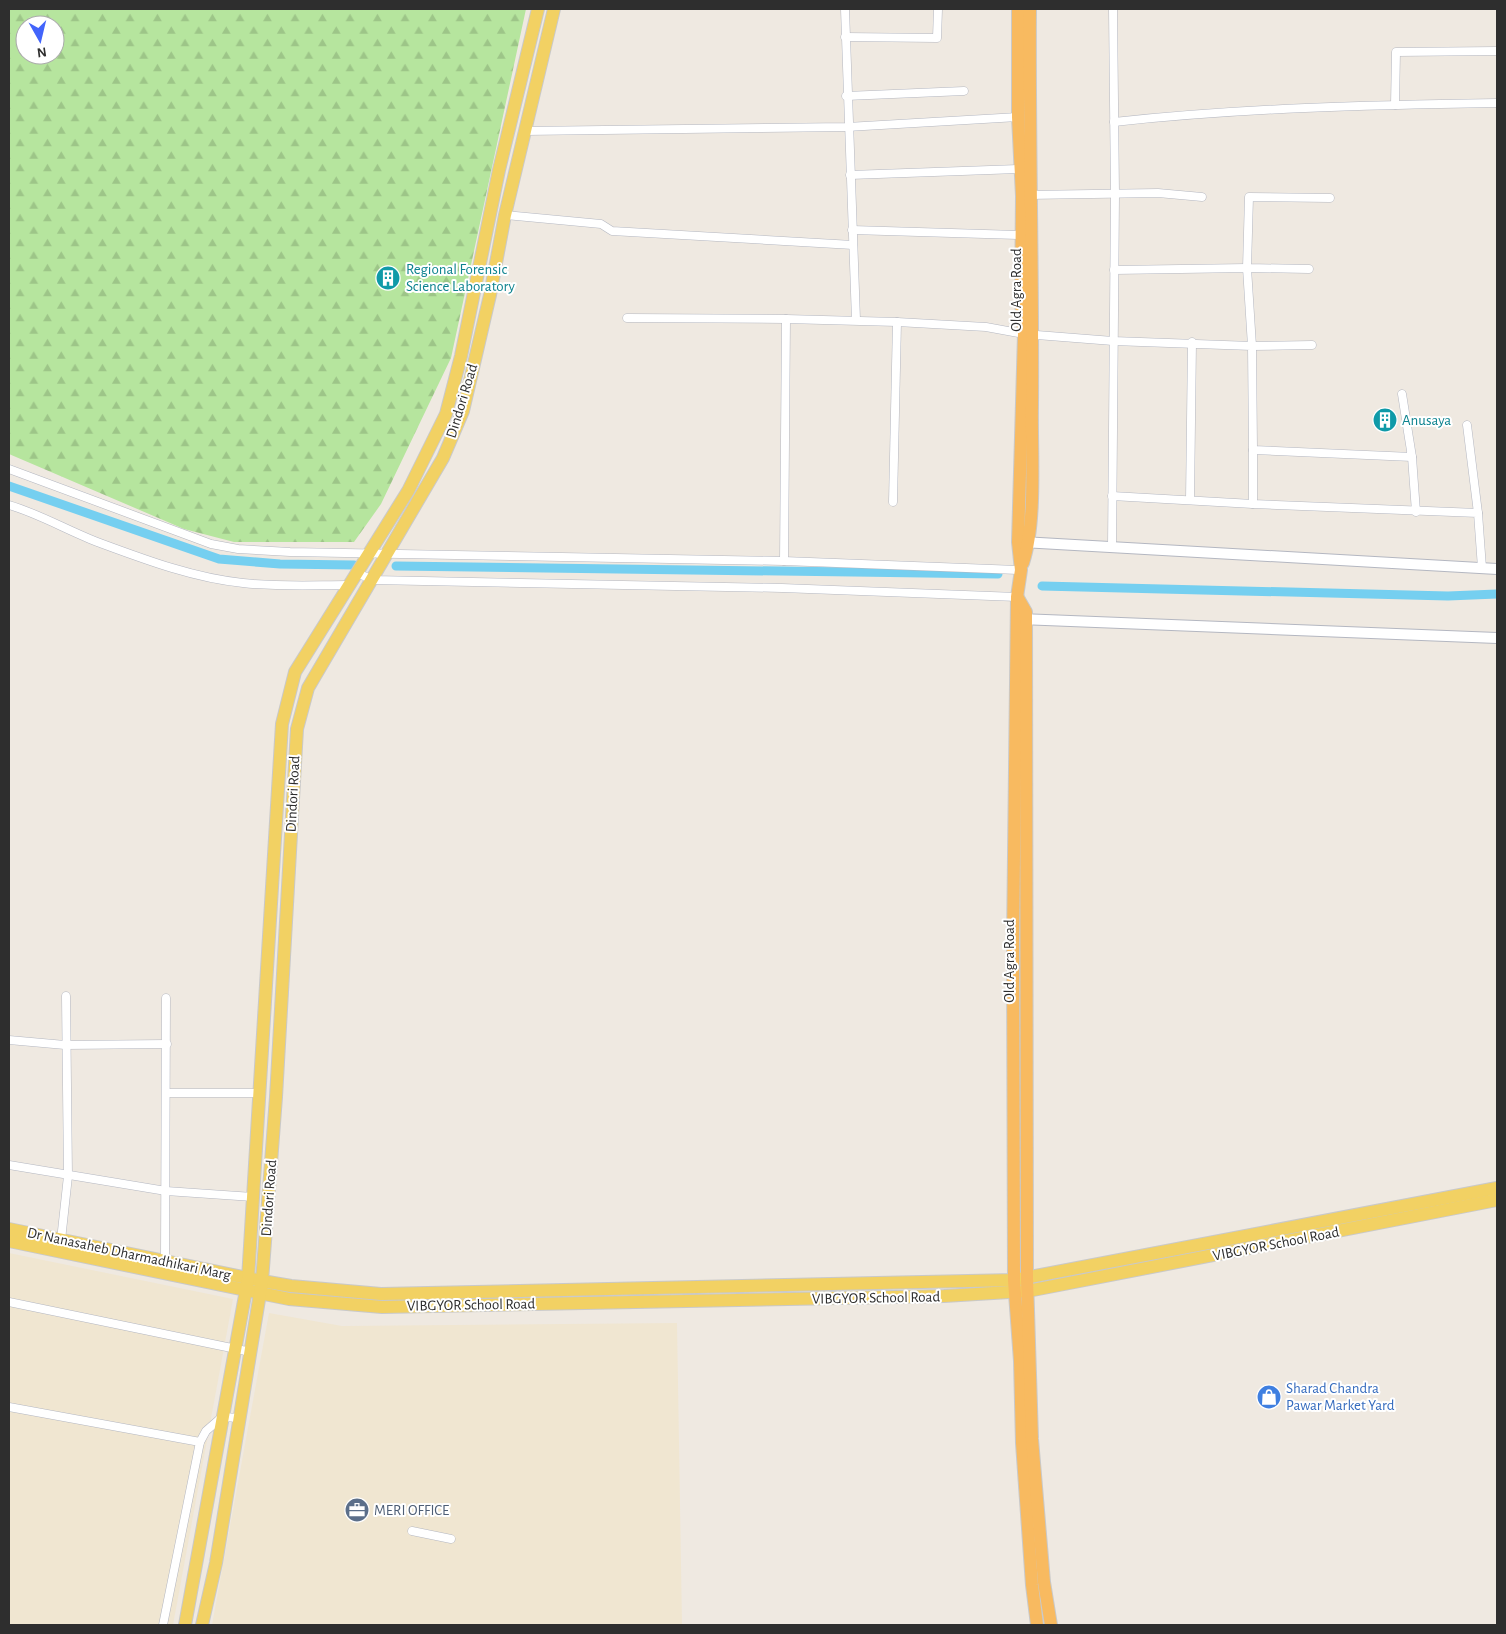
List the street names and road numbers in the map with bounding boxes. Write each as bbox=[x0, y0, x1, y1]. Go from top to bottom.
street label: Old Agra Road bbox=[1009, 248, 1024, 332]
street label: Dindori Road bbox=[444, 362, 480, 440]
street label: Dindori Road bbox=[283, 755, 303, 833]
street label: Old Agra Road bbox=[1002, 919, 1017, 1003]
street label: Dindori Road bbox=[259, 1159, 279, 1237]
street label: VIBGYOR School Road bbox=[1212, 1224, 1341, 1264]
street label: Dr Nanasaheb Dharmadhikari Marg bbox=[26, 1225, 233, 1283]
street label: VIBGYOR School Road bbox=[812, 1289, 941, 1307]
street label: VIBGYOR School Road bbox=[407, 1296, 536, 1314]

